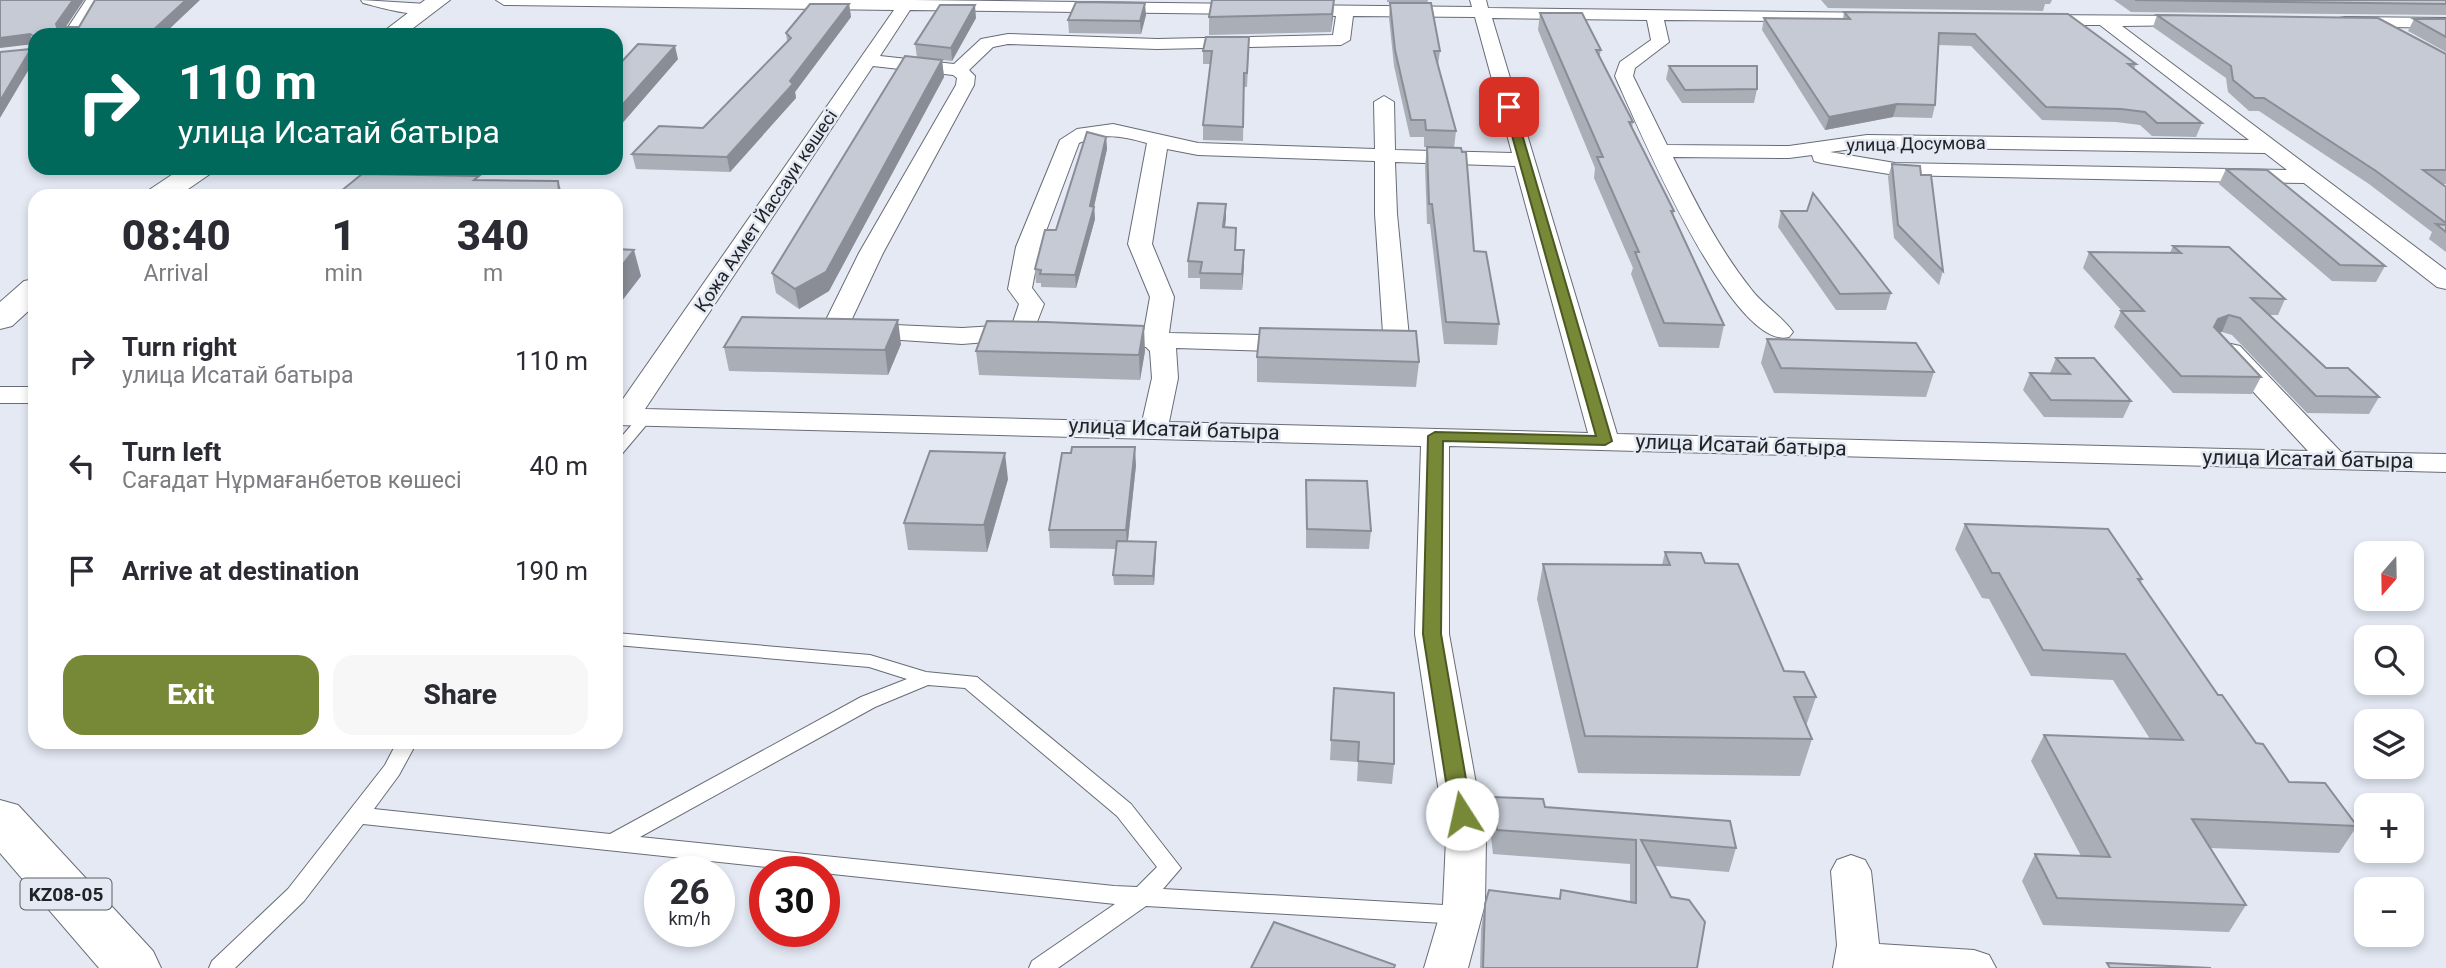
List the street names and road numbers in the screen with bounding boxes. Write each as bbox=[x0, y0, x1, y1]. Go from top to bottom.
street label: Қожа Ахмет Йассауи көшесі bbox=[690, 106, 841, 316]
street label: улица Досумова bbox=[1846, 132, 1986, 155]
street label: улица Исатай батыра bbox=[1068, 413, 1280, 445]
street label: улица Исатай батыра bbox=[1635, 429, 1847, 461]
street label: улица Исатай батыра bbox=[2202, 445, 2414, 473]
road number: KZ08-05 bbox=[20, 878, 112, 909]

